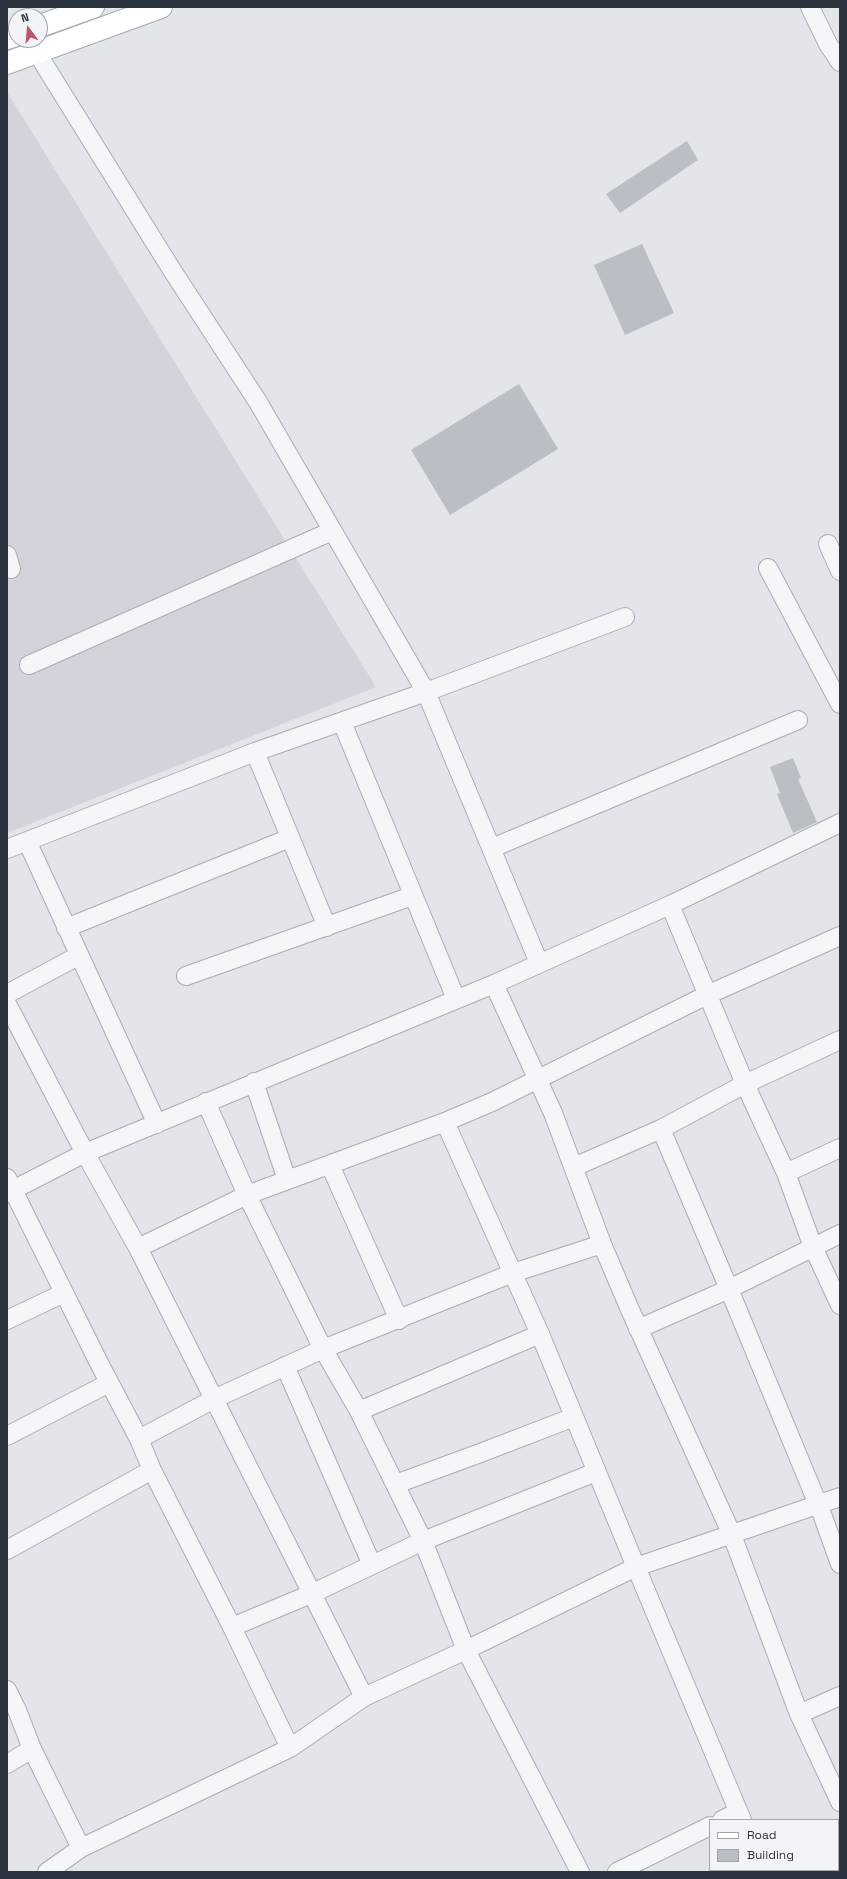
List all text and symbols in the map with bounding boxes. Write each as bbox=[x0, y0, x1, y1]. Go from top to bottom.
north arrow bbox=[8, 8, 48, 48]
text: N bbox=[19, 10, 30, 25]
legend bbox=[709, 1819, 839, 1871]
text: Road bbox=[747, 1827, 776, 1843]
text: Building bbox=[747, 1847, 794, 1863]

